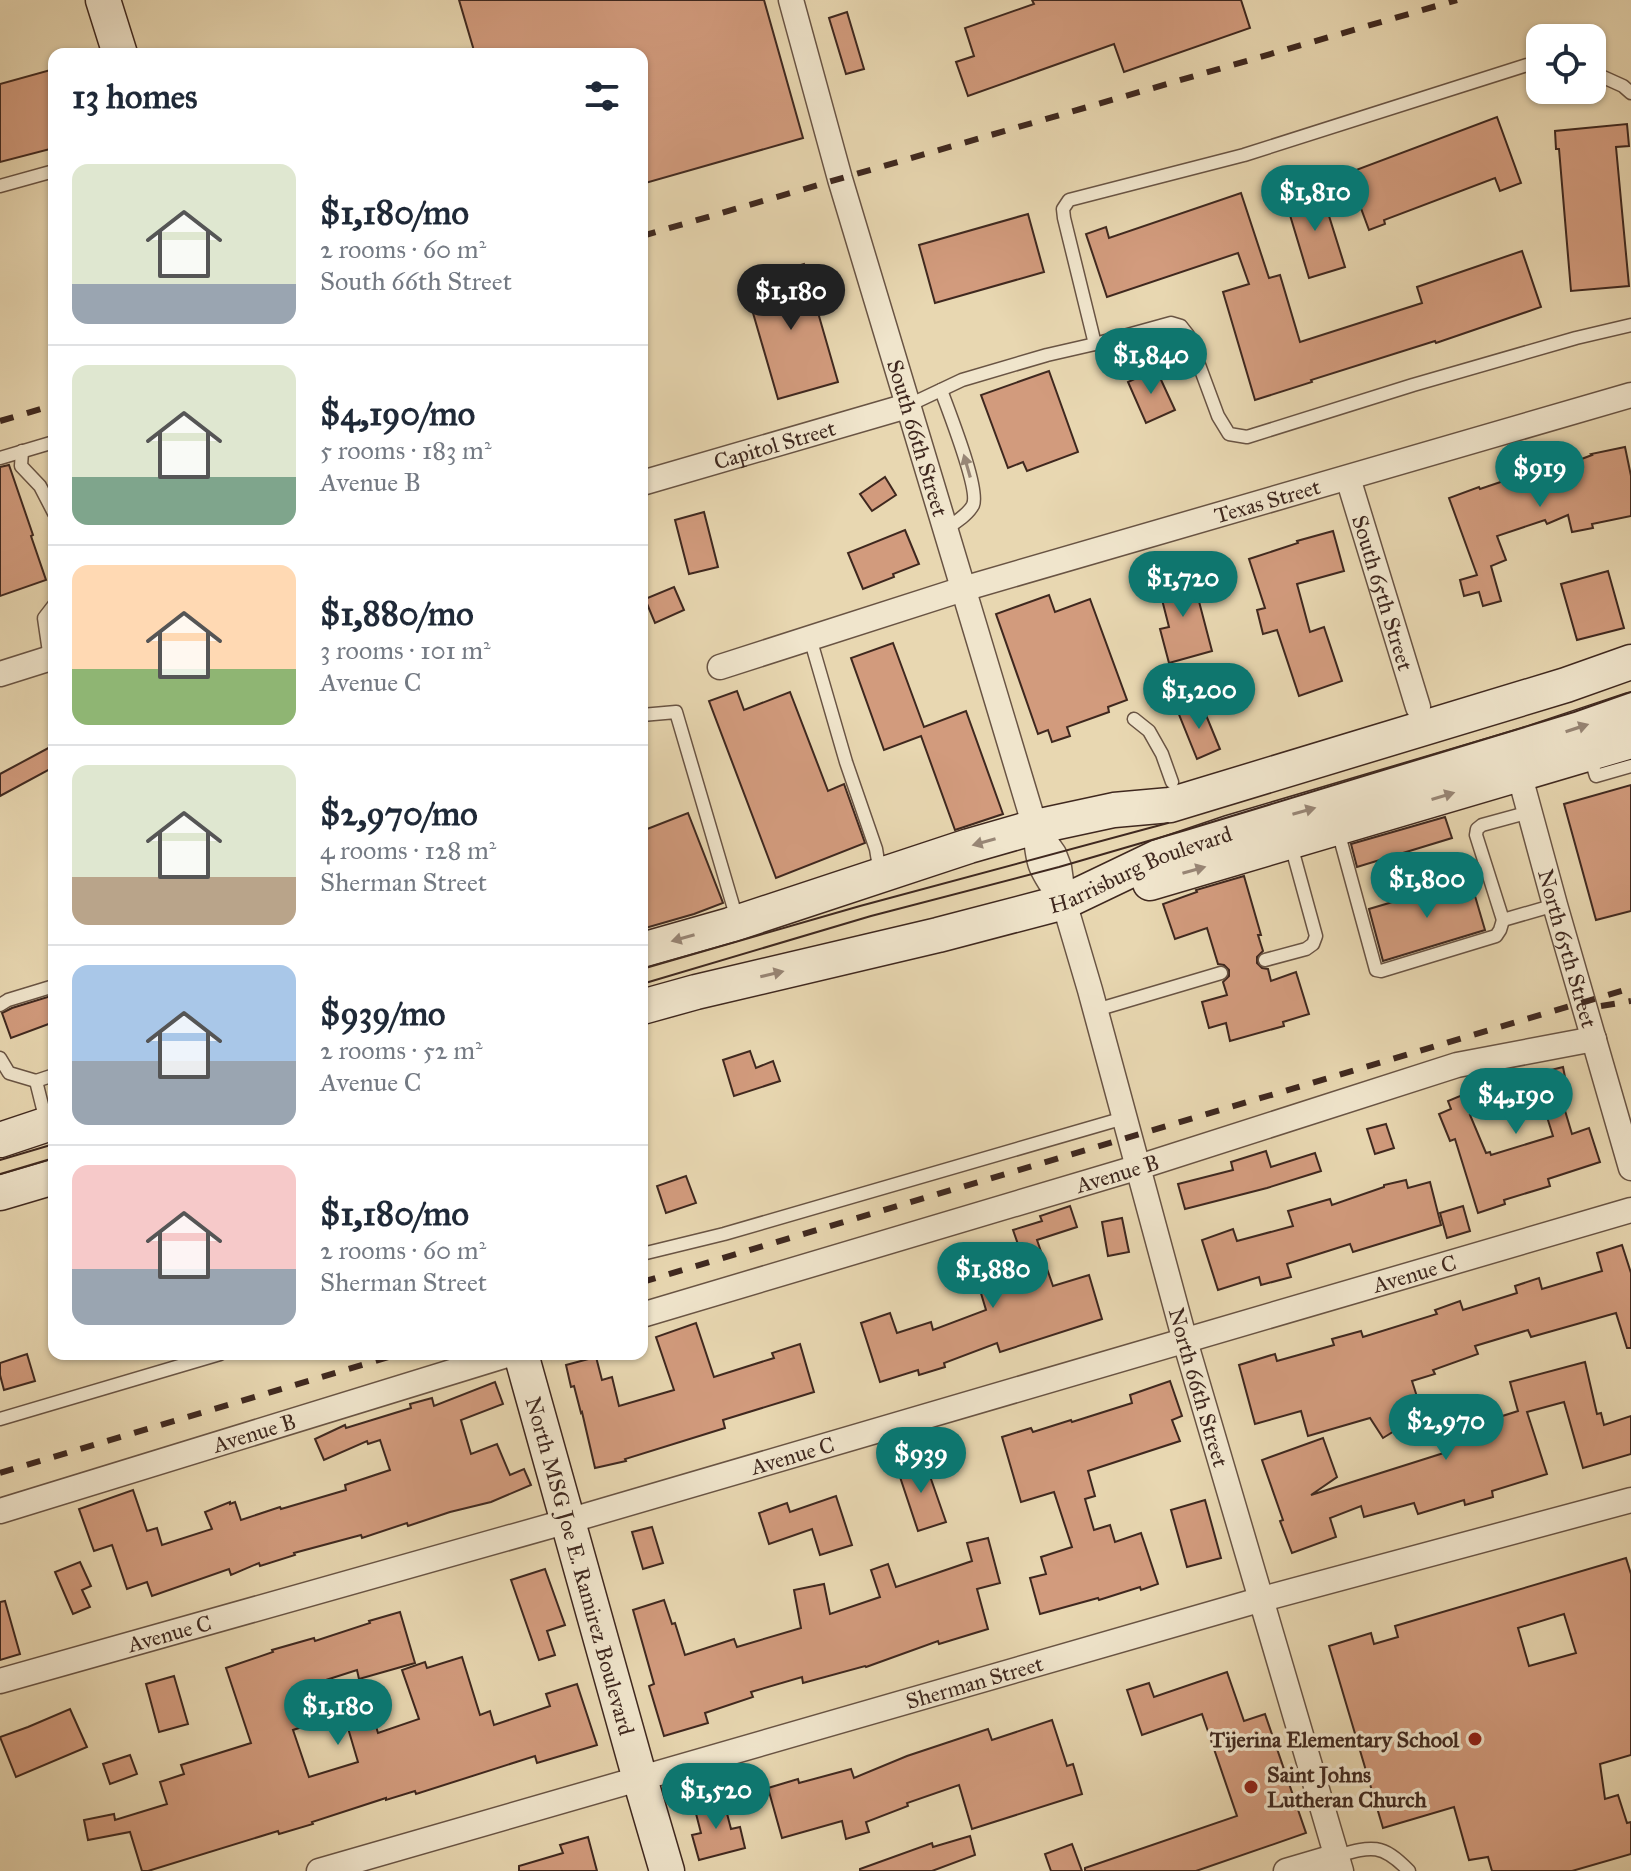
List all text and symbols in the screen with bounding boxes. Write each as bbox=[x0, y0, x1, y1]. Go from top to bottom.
map controls bbox=[1526, 24, 1606, 104]
button: locate bbox=[1526, 24, 1606, 104]
icon: filters bbox=[580, 74, 624, 118]
text: 13 homes bbox=[72, 76, 197, 117]
pin: $1,810 bbox=[1250, 165, 1380, 233]
text: $1,810 bbox=[1279, 175, 1351, 207]
text: $1,180/mo bbox=[320, 192, 469, 233]
icon: home bbox=[136, 196, 232, 292]
text: 2 rooms · 60 m² bbox=[320, 233, 486, 265]
pin: $1,180 bbox=[726, 264, 856, 332]
text: South 66th Street bbox=[320, 265, 512, 297]
text: $1,180 bbox=[755, 274, 827, 306]
pin: $1,840 bbox=[1086, 328, 1216, 396]
text: $1,840 bbox=[1113, 338, 1189, 370]
street label: South 66th Street bbox=[882, 356, 954, 520]
text: $4,190/mo bbox=[320, 393, 475, 434]
icon: home bbox=[136, 397, 232, 493]
street label: Capitol Street bbox=[710, 414, 839, 475]
text: 5 rooms · 183 m² bbox=[320, 434, 492, 466]
pin: $919 bbox=[1493, 441, 1587, 509]
text: $919 bbox=[1513, 451, 1567, 483]
one-way arrow bbox=[960, 454, 973, 478]
text: Avenue B bbox=[320, 466, 421, 498]
street label: Texas Street bbox=[1211, 472, 1324, 529]
street label: South 65th Street bbox=[1347, 512, 1420, 674]
pin: $1,720 bbox=[1118, 551, 1248, 619]
text: $1,720 bbox=[1147, 561, 1219, 593]
text: $1,880/mo bbox=[320, 593, 474, 634]
icon: home bbox=[136, 597, 232, 693]
text: 3 rooms · 101 m² bbox=[320, 634, 491, 666]
pin: $1,200 bbox=[1134, 663, 1264, 731]
text: Avenue C bbox=[320, 666, 421, 698]
text: $1,200 bbox=[1161, 673, 1237, 705]
one-way arrow bbox=[1566, 722, 1590, 734]
one-way arrow bbox=[1432, 789, 1456, 802]
text: $2,970/mo bbox=[320, 793, 478, 834]
icon: home bbox=[136, 797, 232, 893]
one-way arrow bbox=[1292, 804, 1316, 817]
street label: Harrisburg Boulevard bbox=[1046, 820, 1235, 919]
text: 4 rooms · 128 m² bbox=[320, 834, 496, 866]
one-way arrow bbox=[971, 836, 995, 849]
pin: $1,800 bbox=[1362, 852, 1492, 920]
text: $1,800 bbox=[1389, 862, 1465, 894]
one-way arrow bbox=[1182, 863, 1206, 876]
text: Sherman Street bbox=[320, 866, 487, 898]
street label: North 65th Street bbox=[1532, 866, 1603, 1031]
one-way arrow bbox=[671, 933, 696, 945]
one-way arrow bbox=[759, 967, 784, 980]
text: $939/mo bbox=[320, 993, 446, 1034]
icon: home bbox=[136, 997, 232, 1093]
text: 2 rooms · 52 m² bbox=[320, 1034, 483, 1066]
text: Avenue C bbox=[320, 1066, 421, 1098]
pin: $4,190 bbox=[1451, 1068, 1581, 1136]
text: $4,190 bbox=[1478, 1078, 1554, 1110]
street label: Avenue B bbox=[1072, 1148, 1162, 1199]
text: $1,180/mo bbox=[320, 1193, 469, 1234]
icon: home bbox=[136, 1197, 232, 1293]
text: 2 rooms · 60 m² bbox=[320, 1234, 486, 1266]
pin: $1,880 bbox=[928, 1242, 1058, 1310]
street label: Avenue C bbox=[1368, 1248, 1459, 1299]
text: $1,880 bbox=[955, 1252, 1031, 1284]
text: Sherman Street bbox=[320, 1266, 487, 1298]
street label: North 66th Street bbox=[1163, 1305, 1235, 1470]
street label: North MSG Joe E. Ramirez Boulevard bbox=[520, 1393, 641, 1738]
pin: $2,970 bbox=[1381, 1394, 1511, 1462]
text: $2,970 bbox=[1407, 1404, 1485, 1436]
street label: Avenue B bbox=[208, 1407, 299, 1458]
pin: $939 bbox=[874, 1427, 968, 1495]
street label: Avenue C bbox=[747, 1430, 837, 1481]
text: $939 bbox=[894, 1437, 948, 1469]
street label: Avenue C bbox=[123, 1609, 214, 1658]
street label: Sherman Street bbox=[903, 1649, 1046, 1715]
pin: $1,180 bbox=[273, 1679, 403, 1747]
text: $1,180 bbox=[302, 1689, 374, 1721]
place label: Tijerina Elementary School bbox=[1209, 1726, 1460, 1753]
marker: Tijerina Elementary School bbox=[1466, 1730, 1484, 1748]
place label: Saint Johns Lutheran Church bbox=[1267, 1761, 1428, 1813]
pin: $1,520 bbox=[651, 1763, 781, 1831]
text: $1,520 bbox=[680, 1773, 752, 1805]
marker: Saint Johns Lutheran Church bbox=[1242, 1778, 1260, 1796]

